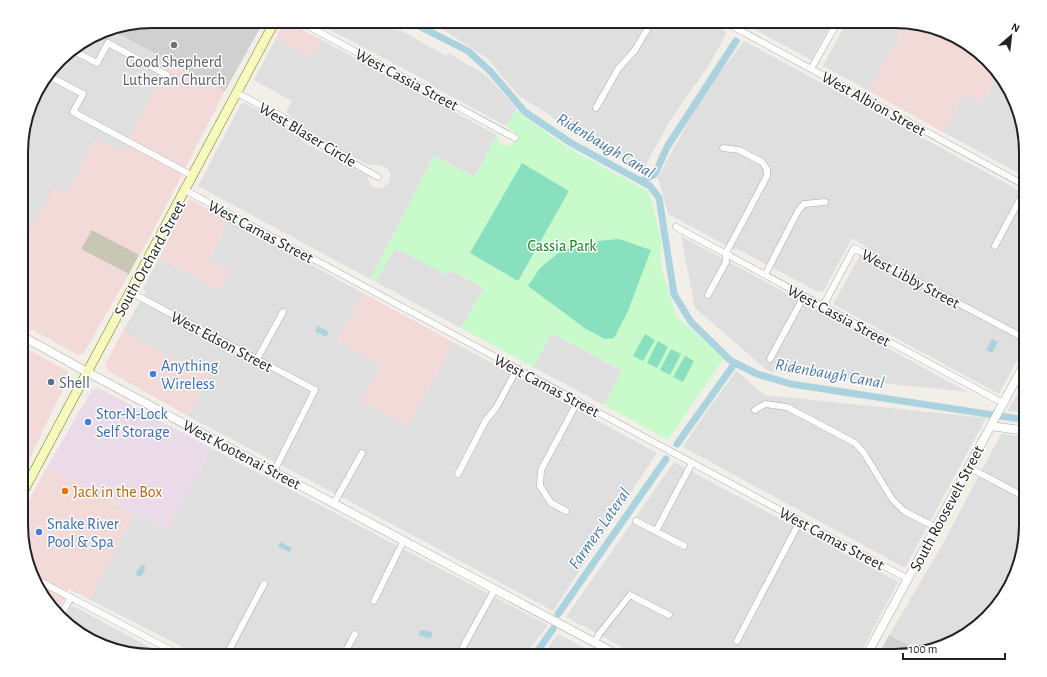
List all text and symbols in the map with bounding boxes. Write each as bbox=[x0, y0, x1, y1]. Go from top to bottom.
north arrow bbox=[991, 16, 1031, 56]
text: N bbox=[1009, 21, 1021, 34]
marker: Good Shepherd Lutheran Church bbox=[169, 40, 179, 50]
street label: West Cassia Street bbox=[353, 46, 461, 114]
place label: Good Shepherd Lutheran Church bbox=[122, 54, 226, 88]
street label: West Albion Street bbox=[819, 69, 928, 139]
street label: West Blaser Circle bbox=[256, 100, 359, 170]
water label: Ridenbaugh Canal bbox=[554, 110, 658, 181]
street label: West Camas Street bbox=[205, 197, 316, 266]
street label: South Orchard Street bbox=[111, 198, 188, 319]
park label: Cassia Park bbox=[527, 238, 597, 254]
street label: West Libby Street bbox=[858, 246, 962, 312]
street label: West Cassia Street bbox=[785, 282, 893, 350]
street label: West Edson Street bbox=[168, 308, 275, 375]
street label: West Camas Street bbox=[491, 351, 602, 420]
water label: Ridenbaugh Canal bbox=[774, 356, 886, 391]
place label: Anything Wireless bbox=[161, 358, 218, 392]
marker: Anything Wireless bbox=[148, 369, 158, 379]
place label: Shell bbox=[59, 375, 90, 391]
marker: Shell bbox=[46, 377, 56, 387]
place label: Stor-N-Lock Self Storage bbox=[96, 406, 170, 440]
marker: Stor-N-Lock Self Storage bbox=[83, 417, 93, 427]
street label: West Kootenai Street bbox=[180, 417, 303, 493]
street label: South Roosevelt Street bbox=[907, 443, 987, 574]
place label: Jack in the Box bbox=[73, 484, 162, 500]
water label: Farmers Lateral bbox=[565, 485, 633, 572]
marker: Jack in the Box bbox=[60, 486, 70, 496]
street label: West Camas Street bbox=[776, 504, 887, 573]
place label: Snake River Pool & Spa bbox=[47, 516, 120, 550]
marker: Snake River Pool & Spa bbox=[34, 527, 44, 537]
scale bar bbox=[903, 635, 1005, 661]
text: 100 m bbox=[909, 643, 937, 655]

